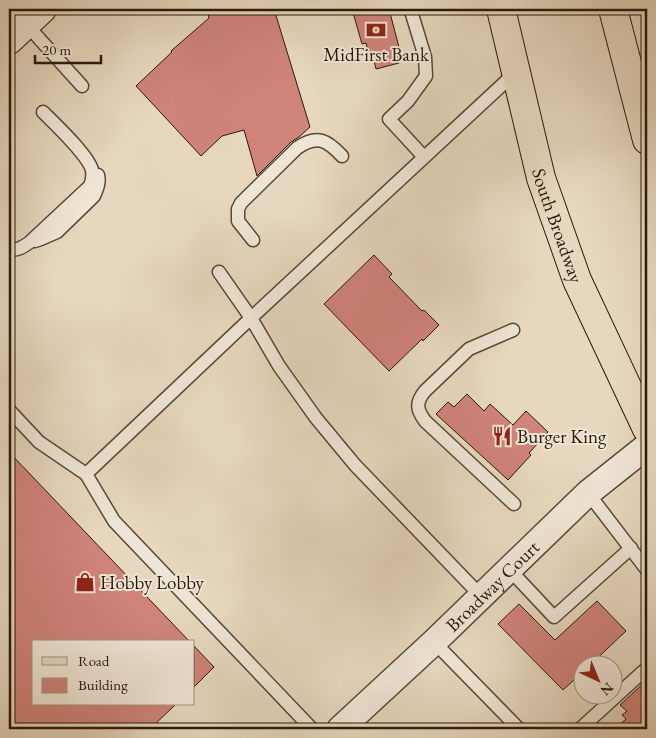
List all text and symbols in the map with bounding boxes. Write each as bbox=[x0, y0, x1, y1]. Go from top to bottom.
bank icon: MidFirst Bank bbox=[365, 19, 387, 41]
scale bar bbox=[35, 32, 101, 64]
text: 20 m bbox=[42, 40, 71, 59]
place label: MidFirst Bank bbox=[323, 42, 430, 67]
street label: South Broadway bbox=[526, 166, 589, 287]
place label: Burger King bbox=[517, 424, 607, 449]
restaurant icon: Burger King bbox=[491, 425, 513, 447]
street label: Broadway Court bbox=[440, 535, 545, 637]
place label: Hobby Lobby bbox=[100, 570, 205, 595]
shop icon: Hobby Lobby bbox=[74, 571, 96, 593]
legend bbox=[32, 640, 195, 706]
text: Road bbox=[78, 651, 110, 670]
north arrow bbox=[574, 656, 624, 706]
text: Building bbox=[78, 675, 128, 694]
text: N bbox=[596, 679, 617, 700]

